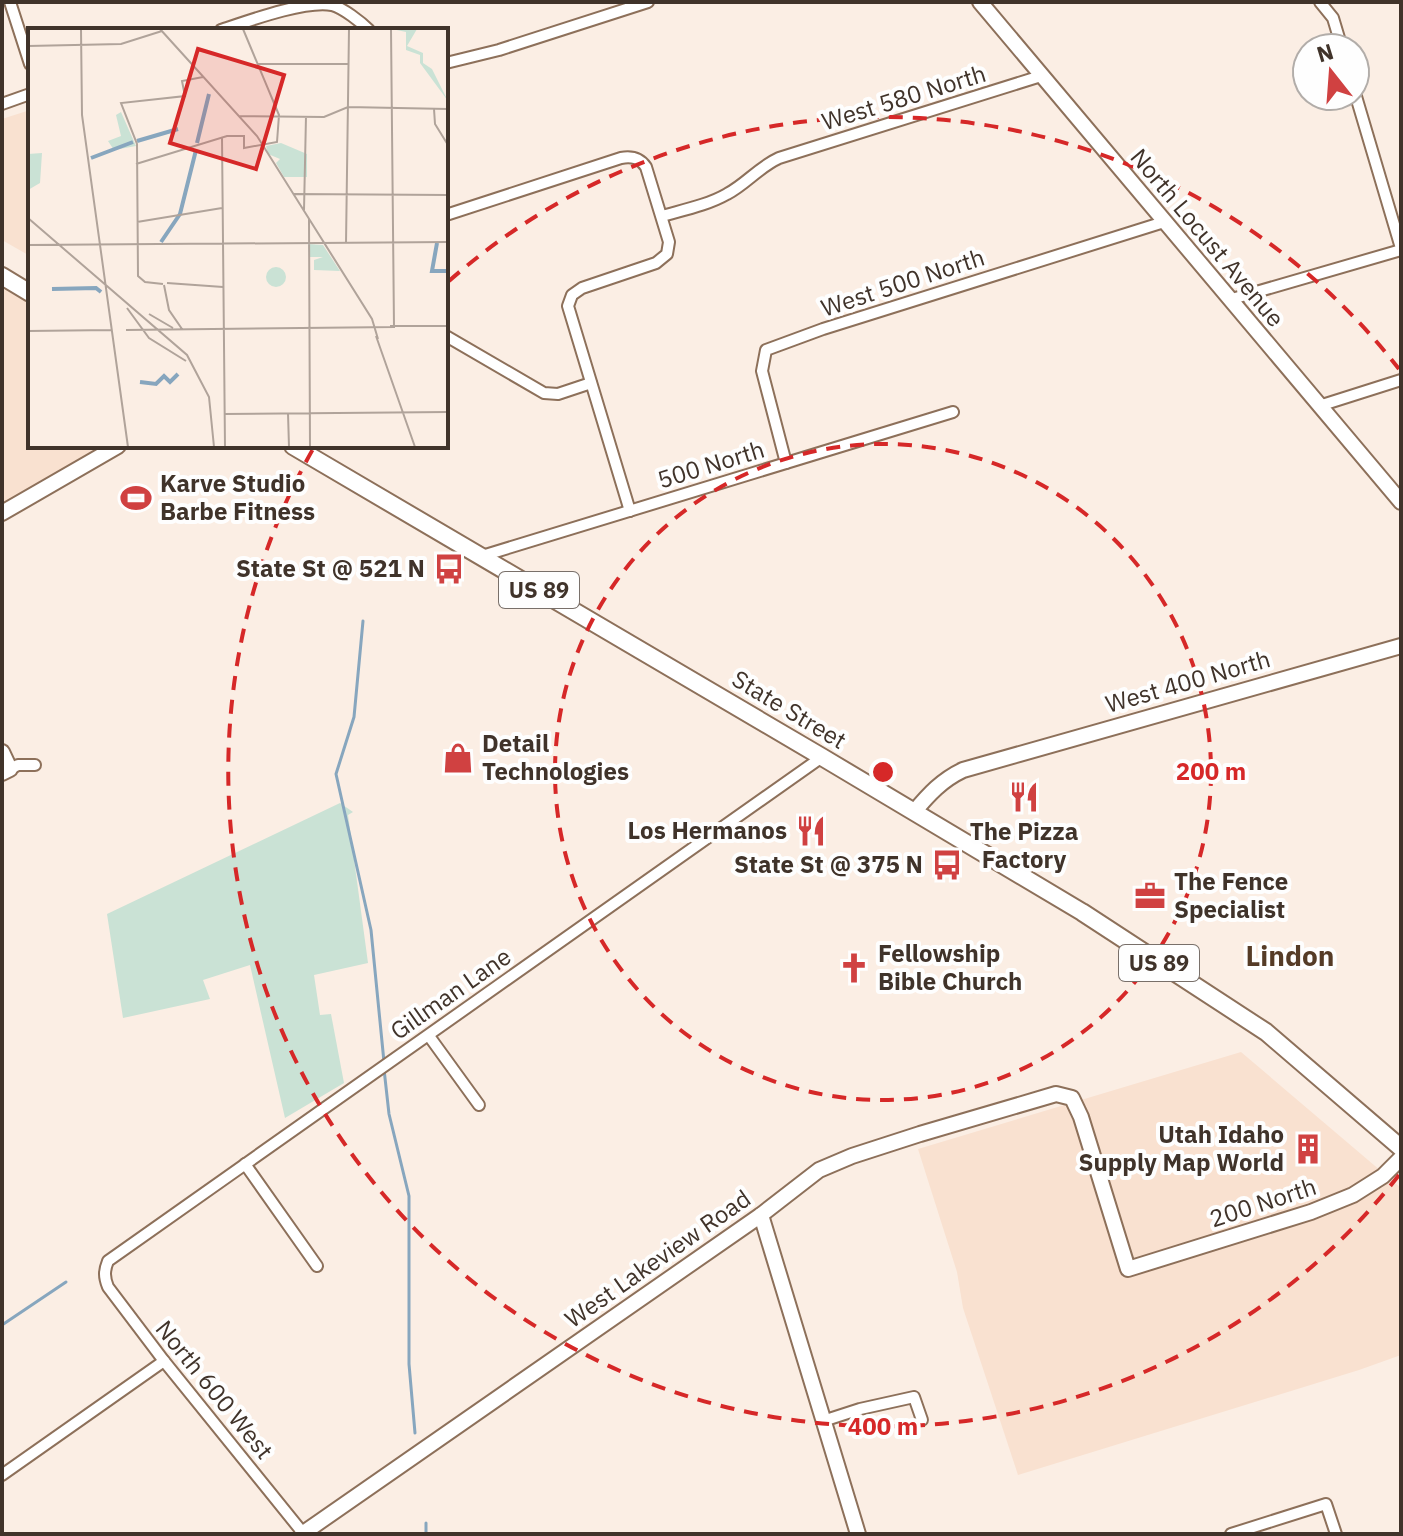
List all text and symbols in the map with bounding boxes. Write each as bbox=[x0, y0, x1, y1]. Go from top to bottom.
inset map bbox=[28, 28, 448, 448]
north arrow bbox=[1291, 32, 1371, 112]
text: N bbox=[1313, 36, 1337, 69]
street label: West 580 North bbox=[818, 57, 990, 137]
street label: North Locust Avenue bbox=[1124, 141, 1292, 333]
street label: West 500 North bbox=[817, 241, 988, 324]
street label: 500 North bbox=[653, 433, 768, 495]
place label: Karve Studio Barbe Fitness bbox=[160, 467, 315, 527]
sports icon: Karve Studio Barbe Fitness bbox=[119, 481, 153, 515]
place label: State St @ 521 N bbox=[236, 552, 425, 584]
bus stop icon: State St @ 521 N bbox=[432, 552, 466, 586]
road number: US 89 bbox=[499, 572, 579, 608]
street label: West 400 North bbox=[1102, 642, 1274, 720]
street label: State Street bbox=[726, 662, 853, 756]
place label: Detail Technologies bbox=[482, 727, 629, 787]
shop icon: Detail Technologies bbox=[441, 741, 475, 775]
text: 200 m bbox=[1176, 755, 1246, 787]
centre of rings bbox=[869, 758, 897, 786]
restaurant icon: The Pizza Factory bbox=[1007, 780, 1041, 814]
place label: Los Hermanos bbox=[628, 814, 787, 846]
restaurant icon: Los Hermanos bbox=[794, 814, 828, 848]
place label: The Pizza Factory bbox=[970, 815, 1078, 875]
place label: State St @ 375 N bbox=[734, 848, 923, 880]
bus stop icon: State St @ 375 N bbox=[930, 848, 964, 882]
place label: The Fence Specialist bbox=[1174, 865, 1288, 925]
office icon: The Fence Specialist bbox=[1133, 879, 1167, 913]
place label: Fellowship Bible Church bbox=[878, 937, 1022, 997]
district label: Lindon bbox=[1245, 937, 1335, 974]
street label: Gillman Lane bbox=[384, 940, 517, 1047]
road number: US 89 bbox=[1119, 945, 1199, 981]
church icon: Fellowship Bible Church bbox=[837, 951, 871, 985]
place label: Utah Idaho Supply Map World bbox=[1079, 1118, 1284, 1178]
building icon: Utah Idaho Supply Map World bbox=[1291, 1132, 1325, 1166]
street label: 200 North bbox=[1205, 1170, 1320, 1234]
street label: West Lakeview Road bbox=[558, 1182, 757, 1334]
street label: North 600 West bbox=[149, 1313, 281, 1466]
text: 400 m bbox=[848, 1410, 918, 1442]

